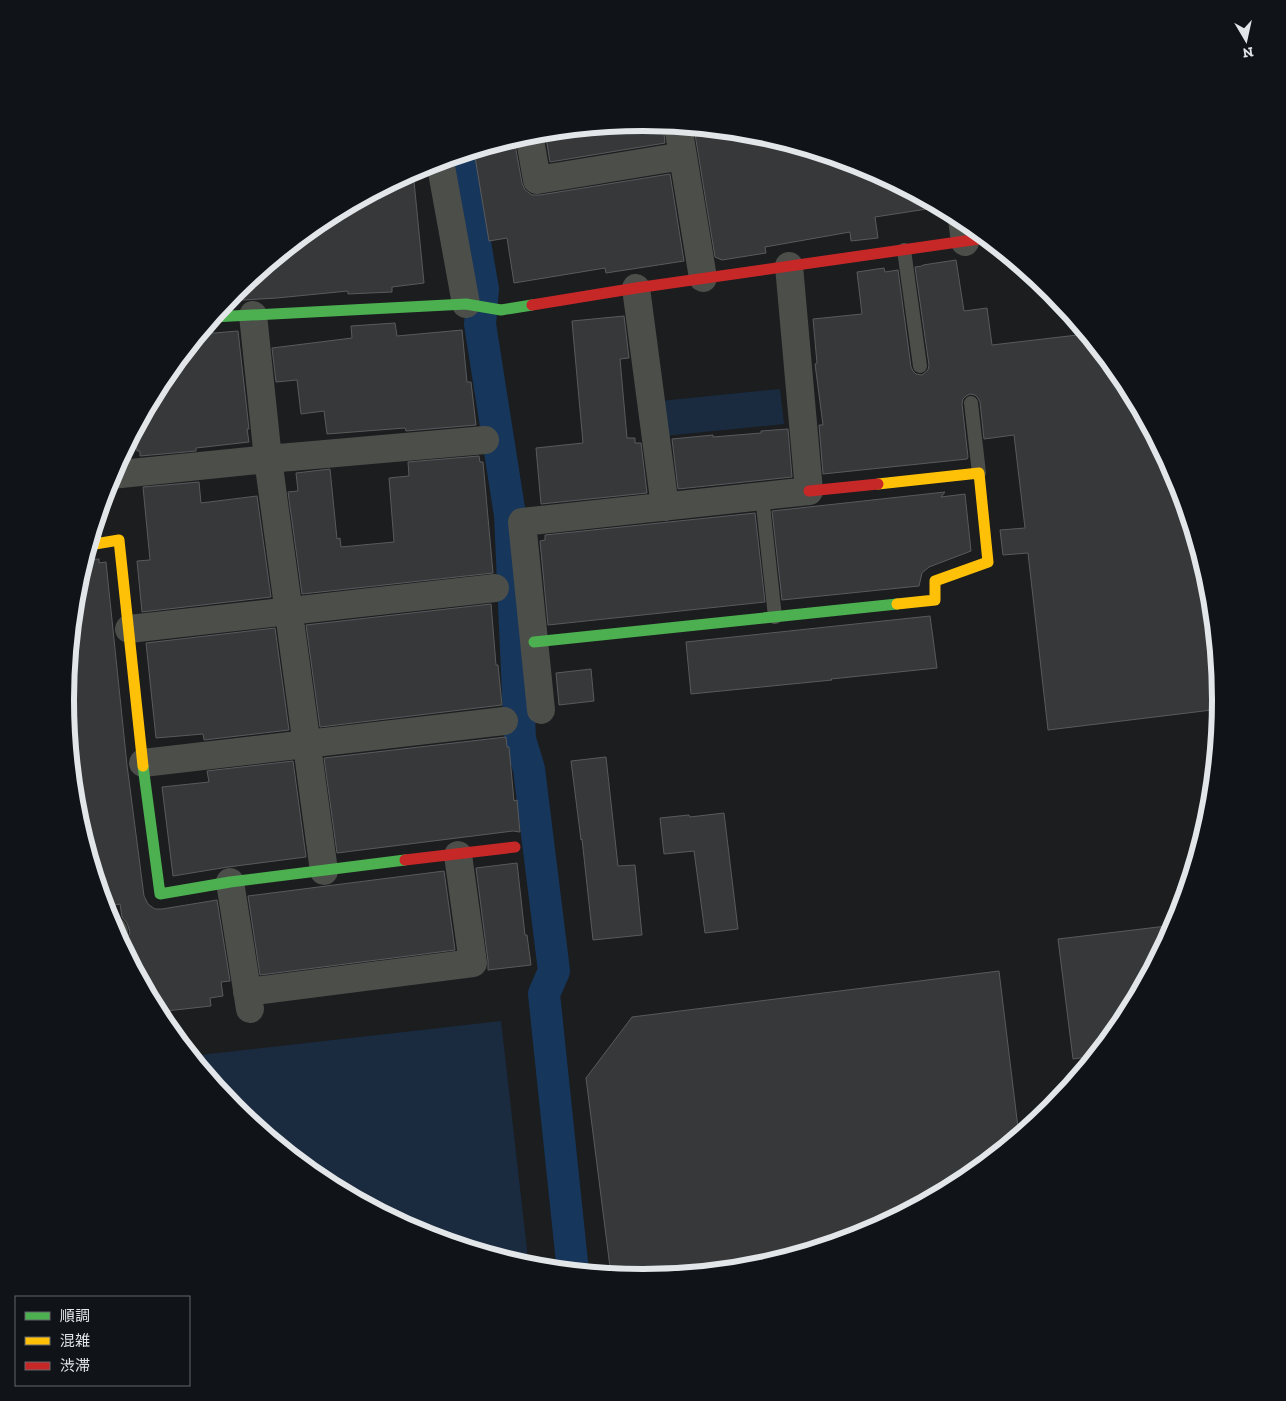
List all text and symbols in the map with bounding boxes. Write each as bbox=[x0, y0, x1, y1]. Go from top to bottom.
north arrow bbox=[1221, 15, 1271, 65]
text: N bbox=[1241, 43, 1255, 62]
legend bbox=[15, 1296, 190, 1386]
text: 順調 bbox=[60, 1307, 90, 1325]
text: 混雑 bbox=[60, 1332, 90, 1350]
text: 渋滞 bbox=[60, 1357, 90, 1375]

